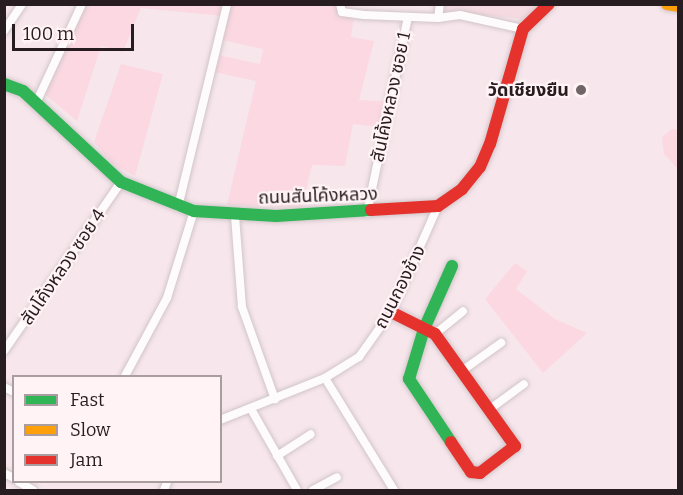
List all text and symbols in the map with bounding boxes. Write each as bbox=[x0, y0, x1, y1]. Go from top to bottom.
scale bar bbox=[15, 12, 136, 50]
text: 100 m bbox=[23, 23, 74, 45]
street label: สันโค้งหลวง ซอย 1 bbox=[367, 30, 415, 164]
place label: วัดเชียงยืน bbox=[488, 79, 569, 101]
marker: วัดเชียงยืน bbox=[574, 83, 588, 97]
street label: ถนนสันโค้งหลวง bbox=[258, 183, 378, 209]
street label: สันโค้งหลวง ซอย 4 bbox=[16, 205, 110, 329]
street label: ถนนกองช้าง bbox=[370, 242, 430, 332]
legend bbox=[12, 375, 222, 483]
text: Fast bbox=[70, 389, 105, 411]
text: Slow bbox=[70, 419, 110, 441]
text: Jam bbox=[70, 449, 103, 471]

